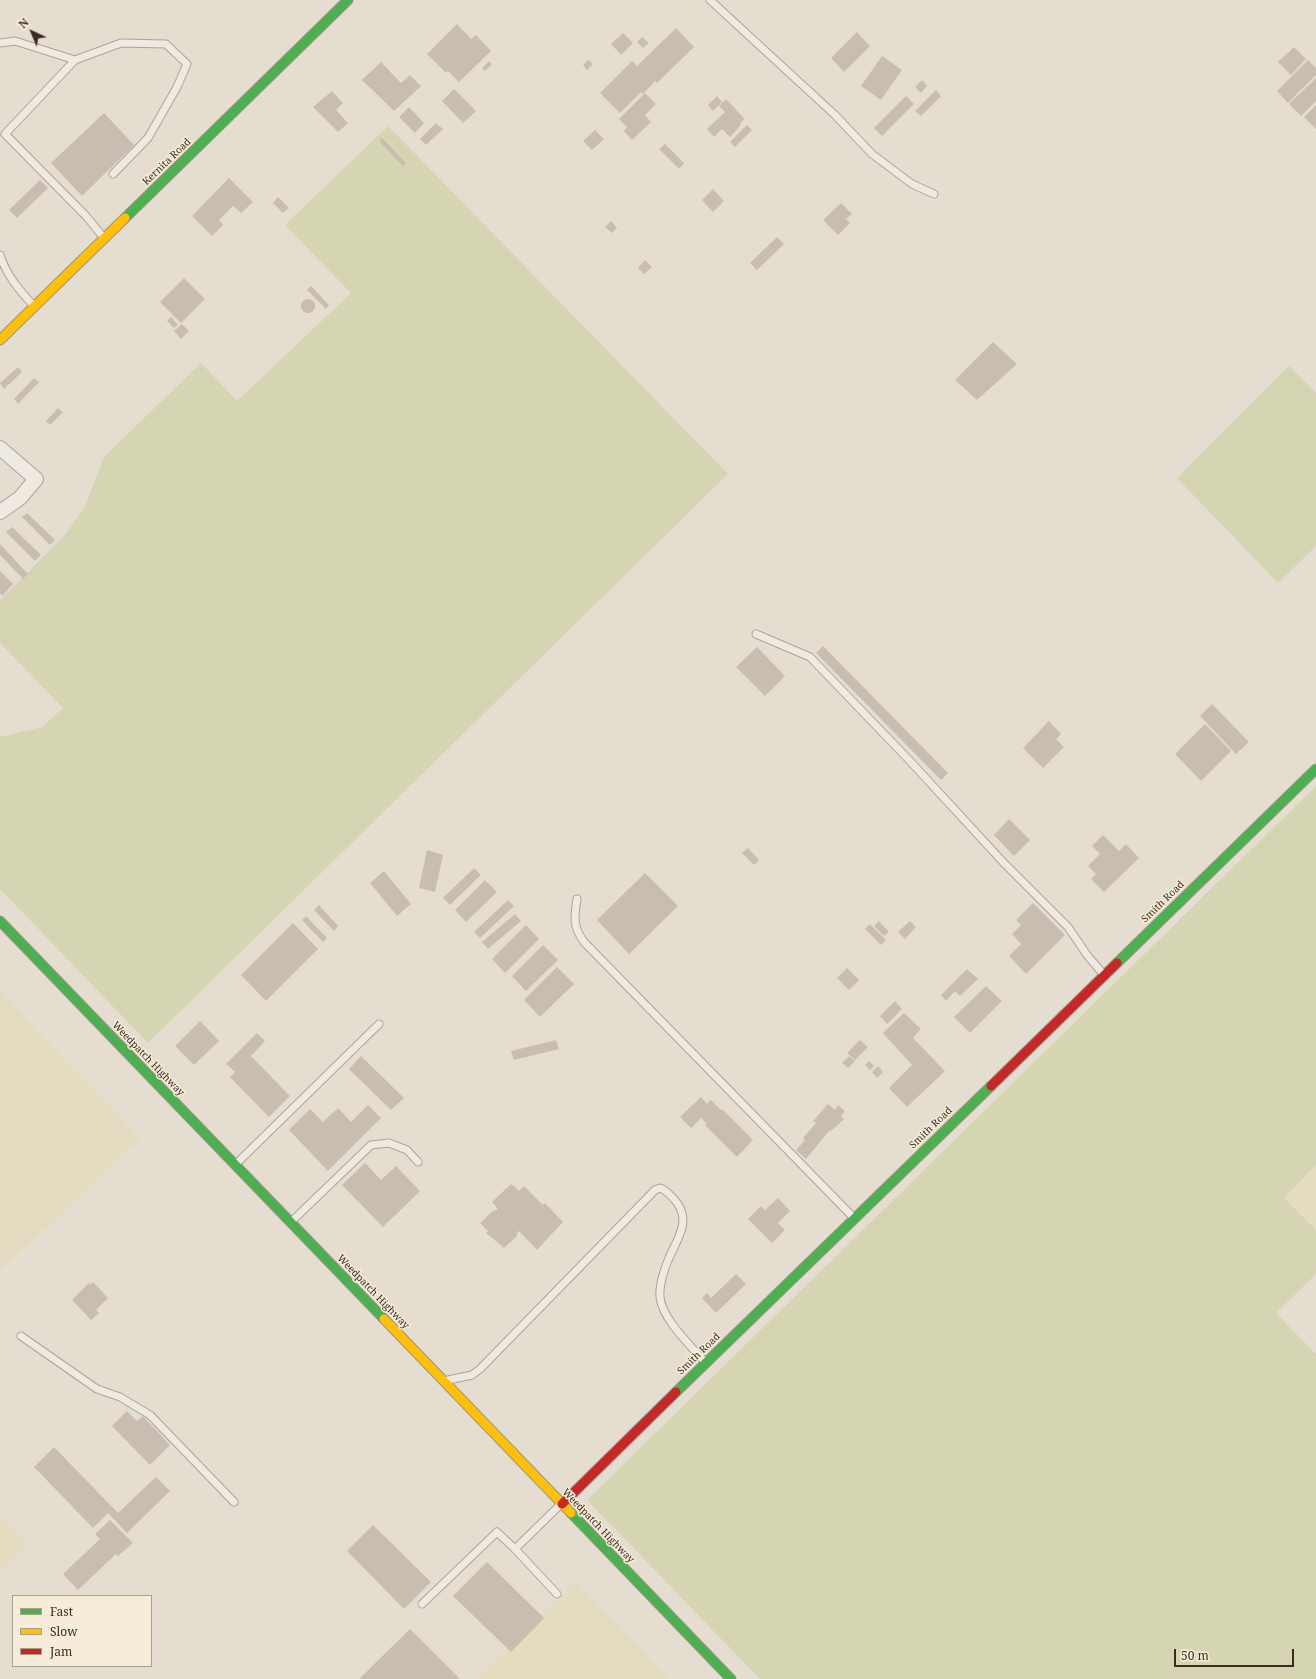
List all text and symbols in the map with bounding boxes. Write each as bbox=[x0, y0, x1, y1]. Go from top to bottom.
north arrow bbox=[12, 12, 52, 52]
text: N bbox=[15, 15, 32, 31]
street label: Kernita Road bbox=[140, 136, 194, 188]
street label: Smith Road bbox=[1139, 879, 1187, 925]
street label: Weedpatch Highway bbox=[109, 1019, 187, 1099]
street label: Smith Road bbox=[907, 1105, 955, 1151]
street label: Weedpatch Highway bbox=[334, 1252, 412, 1332]
street label: Smith Road bbox=[675, 1331, 723, 1377]
street label: Weedpatch Highway bbox=[559, 1486, 637, 1566]
legend bbox=[12, 1595, 152, 1667]
text: Fast bbox=[50, 1603, 73, 1620]
text: Slow bbox=[50, 1623, 78, 1640]
scale bar bbox=[1176, 1641, 1296, 1667]
text: Jam bbox=[50, 1643, 72, 1660]
text: 50 m bbox=[1181, 1647, 1209, 1664]

